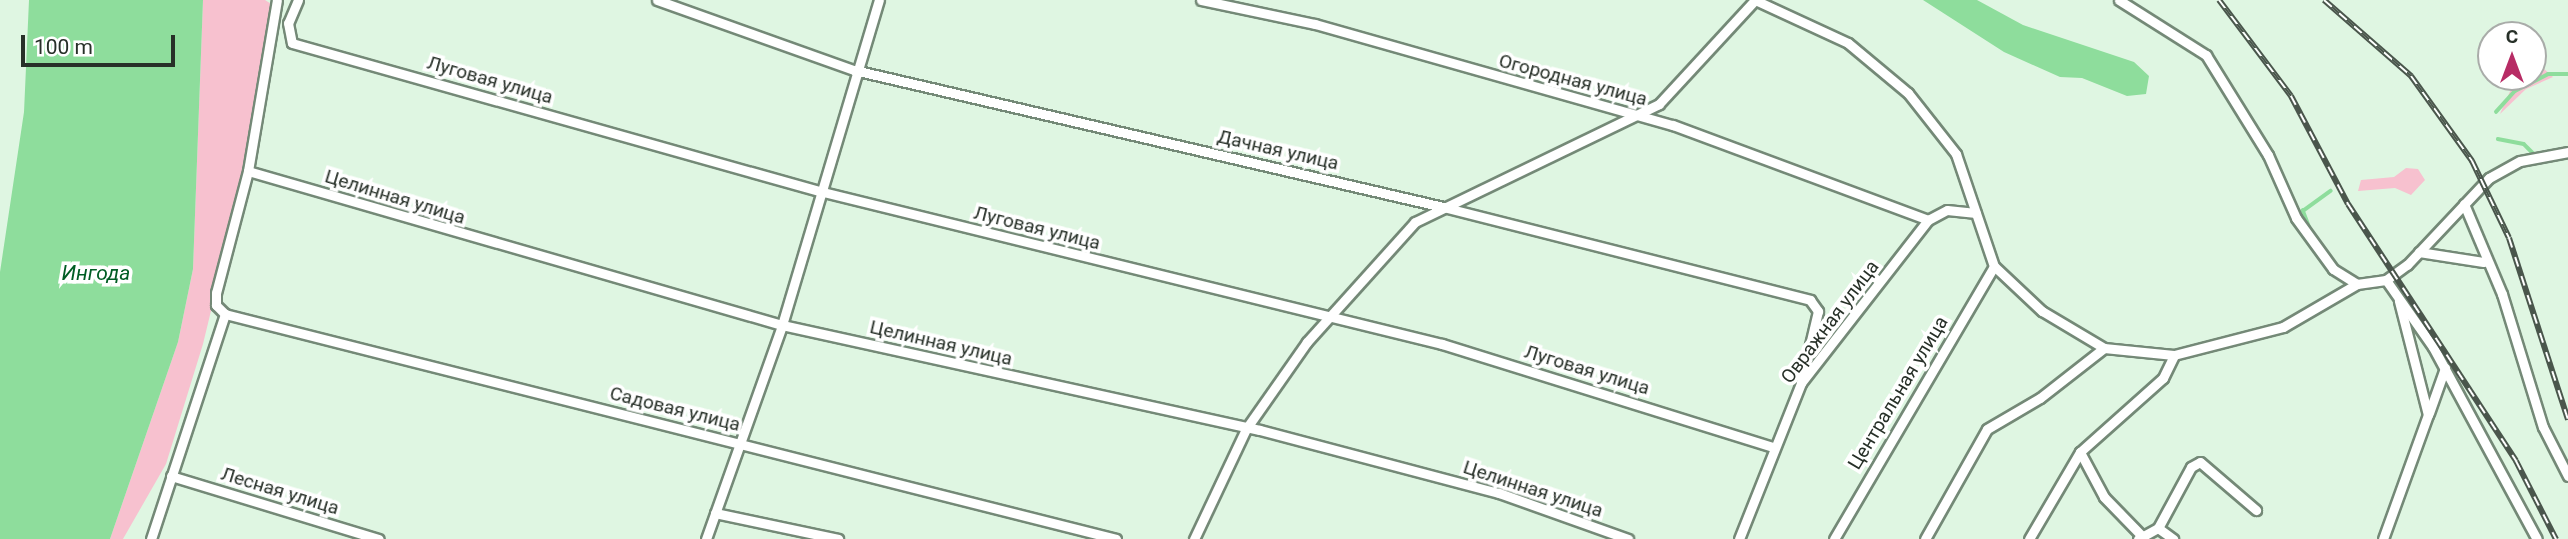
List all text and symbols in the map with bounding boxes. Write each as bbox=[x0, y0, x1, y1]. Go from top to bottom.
scale bar bbox=[24, 21, 178, 65]
north arrow bbox=[2477, 21, 2547, 91]
text: С bbox=[2506, 25, 2518, 48]
text: 100 m bbox=[34, 35, 93, 59]
street label: Огородная улица bbox=[1496, 49, 1650, 111]
street label: Луговая улица bbox=[425, 51, 555, 109]
street label: Дачная улица bbox=[1215, 125, 1341, 175]
street label: Целинная улица bbox=[322, 165, 468, 229]
street label: Луговая улица bbox=[971, 201, 1103, 255]
street label: Овражная улица bbox=[1776, 256, 1884, 388]
water label: Ингода bbox=[62, 260, 130, 286]
street label: Центральная улица bbox=[1843, 312, 1953, 474]
street label: Целинная улица bbox=[868, 316, 1014, 370]
street label: Луговая улица bbox=[1522, 340, 1652, 400]
street label: Садовая улица bbox=[607, 382, 743, 436]
street label: Целинная улица bbox=[1460, 456, 1606, 522]
street label: Лесная улица bbox=[218, 462, 342, 520]

